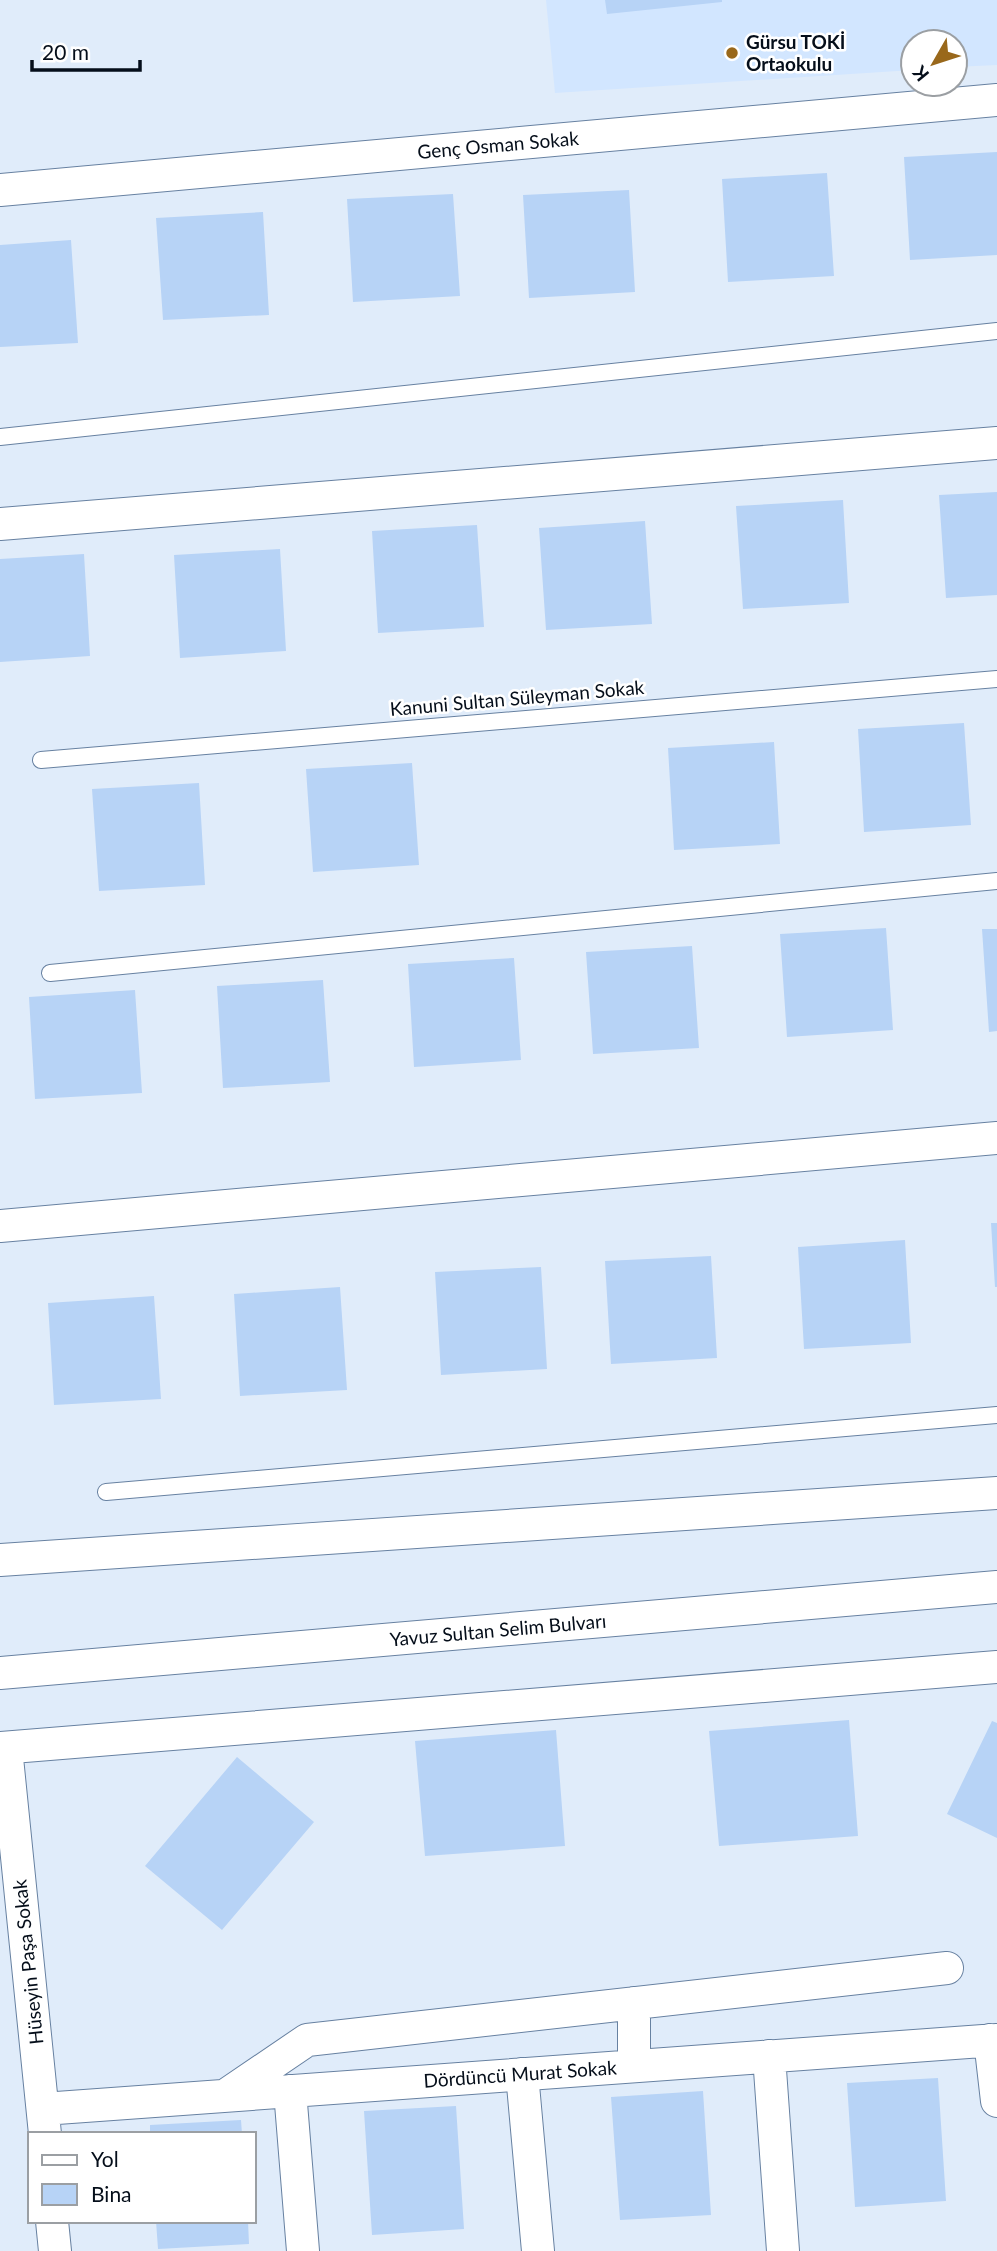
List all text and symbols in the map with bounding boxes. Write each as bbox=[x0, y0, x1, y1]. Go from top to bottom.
scale bar bbox=[32, 28, 140, 72]
north arrow bbox=[899, 28, 969, 98]
place label: Gürsu TOKİ Ortaokulu bbox=[746, 30, 845, 75]
text: 20 m bbox=[42, 39, 89, 64]
marker: Gürsu TOKİ Ortaokulu bbox=[724, 45, 740, 61]
text: K bbox=[907, 61, 933, 86]
street label: Genç Osman Sokak bbox=[416, 126, 580, 163]
street label: Kanuni Sultan Süleyman Sokak bbox=[389, 675, 645, 720]
street label: Yavuz Sultan Selim Bulvarı bbox=[389, 1609, 607, 1650]
street label: Hüseyin Paşa Sokak bbox=[7, 1878, 48, 2046]
street label: Dördüncü Murat Sokak bbox=[423, 2055, 618, 2092]
legend bbox=[28, 2132, 256, 2223]
text: Yol bbox=[91, 2146, 119, 2171]
text: Bina bbox=[91, 2181, 132, 2206]

